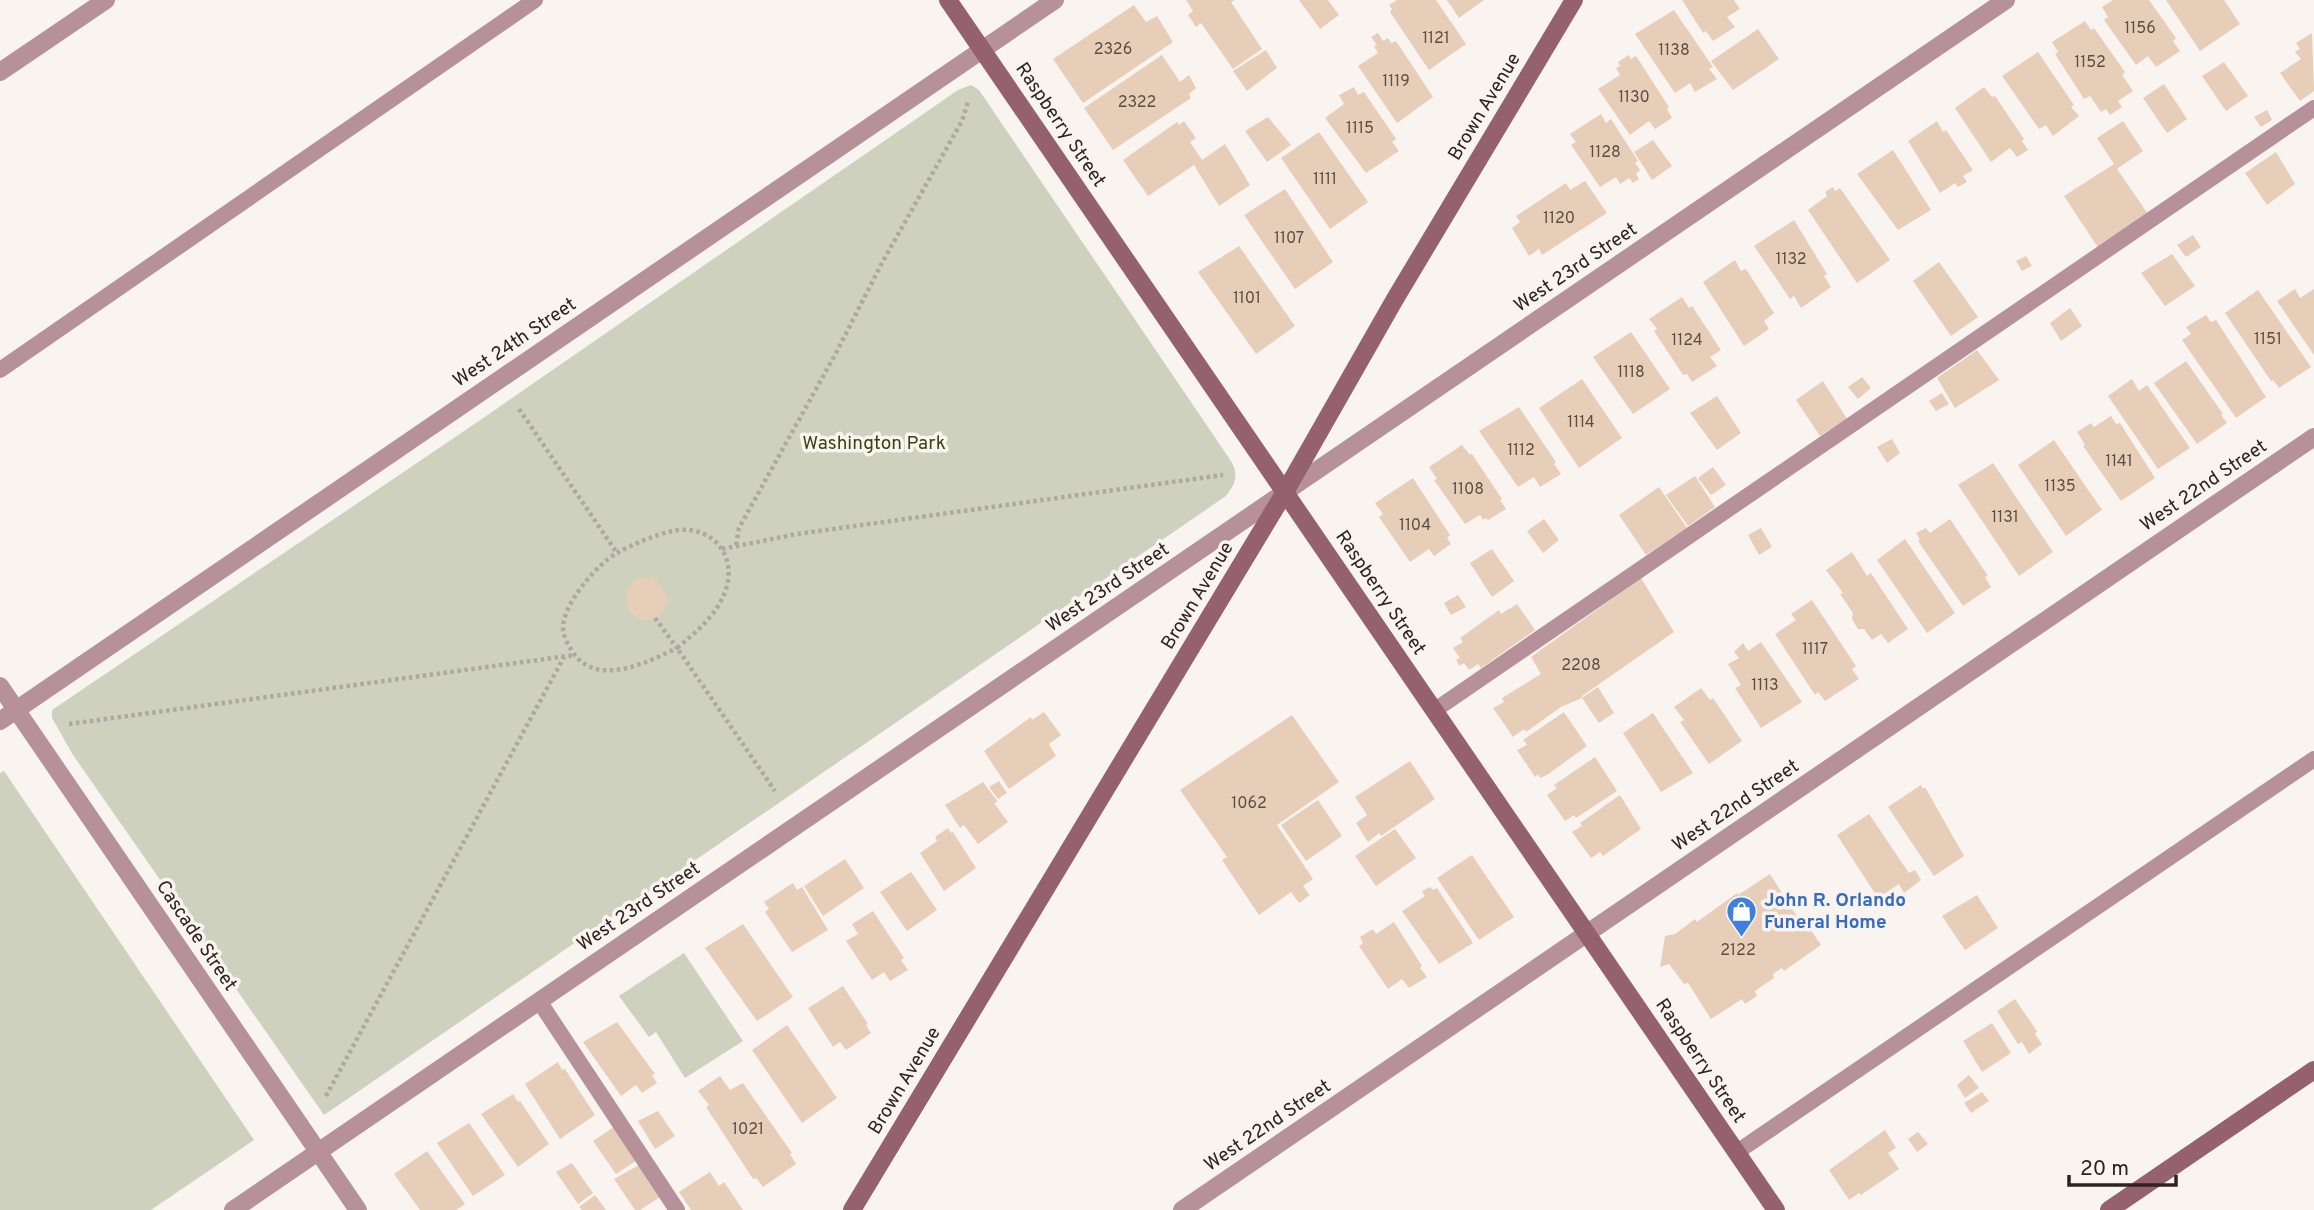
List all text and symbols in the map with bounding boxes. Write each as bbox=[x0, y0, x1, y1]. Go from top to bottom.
house number: 1156 bbox=[2124, 19, 2156, 39]
house number: 1121 bbox=[1422, 29, 1450, 49]
house number: 2326 bbox=[1094, 40, 1132, 60]
house number: 1138 bbox=[1658, 41, 1690, 61]
street label: Brown Avenue bbox=[1443, 49, 1527, 165]
house number: 1152 bbox=[2074, 53, 2106, 73]
street label: Raspberry Street bbox=[1009, 58, 1111, 192]
house number: 1119 bbox=[1382, 72, 1410, 92]
house number: 1130 bbox=[1618, 88, 1650, 108]
house number: 2322 bbox=[1118, 93, 1156, 113]
house number: 1115 bbox=[1346, 119, 1374, 139]
house number: 1128 bbox=[1589, 143, 1621, 163]
house number: 1111 bbox=[1313, 170, 1337, 190]
house number: 1120 bbox=[1543, 209, 1575, 229]
street label: West 23rd Street bbox=[1510, 218, 1642, 318]
house number: 1107 bbox=[1274, 229, 1304, 249]
house number: 1132 bbox=[1775, 250, 1807, 270]
house number: 1101 bbox=[1233, 289, 1261, 309]
street label: West 24th Street bbox=[449, 293, 581, 393]
house number: 1151 bbox=[2254, 330, 2282, 350]
house number: 1124 bbox=[1671, 331, 1703, 351]
house number: 1118 bbox=[1617, 363, 1645, 383]
house number: 1114 bbox=[1567, 413, 1595, 433]
park label: Washington Park bbox=[802, 432, 946, 456]
street label: West 22nd Street bbox=[2136, 435, 2272, 537]
house number: 1112 bbox=[1507, 441, 1535, 461]
house number: 1141 bbox=[2105, 452, 2133, 472]
house number: 1135 bbox=[2044, 477, 2076, 497]
house number: 1108 bbox=[1452, 480, 1484, 500]
house number: 1131 bbox=[1991, 508, 2019, 528]
house number: 1104 bbox=[1399, 516, 1431, 536]
street label: Raspberry Street bbox=[1329, 526, 1431, 660]
street label: West 23rd Street bbox=[1042, 538, 1174, 638]
street label: Brown Avenue bbox=[1156, 538, 1240, 654]
house number: 1117 bbox=[1802, 640, 1828, 660]
house number: 2208 bbox=[1561, 656, 1601, 676]
house number: 1113 bbox=[1751, 676, 1779, 696]
street label: West 22nd Street bbox=[1668, 755, 1804, 857]
house number: 1062 bbox=[1231, 794, 1267, 814]
street label: West 23rd Street bbox=[573, 857, 705, 957]
street label: Cascade Street bbox=[150, 876, 242, 996]
place label: John R. Orlando Funeral Home bbox=[1764, 889, 1906, 935]
shop icon: John R. Orlando Funeral Home bbox=[1724, 895, 1758, 939]
house number: 2122 bbox=[1720, 941, 1756, 961]
street label: Raspberry Street bbox=[1649, 994, 1751, 1128]
street label: Brown Avenue bbox=[863, 1023, 947, 1139]
street label: West 22nd Street bbox=[1200, 1075, 1336, 1177]
house number: 1021 bbox=[732, 1120, 764, 1140]
scale bar bbox=[2069, 1144, 2176, 1188]
text: 20 m bbox=[2080, 1156, 2129, 1183]

